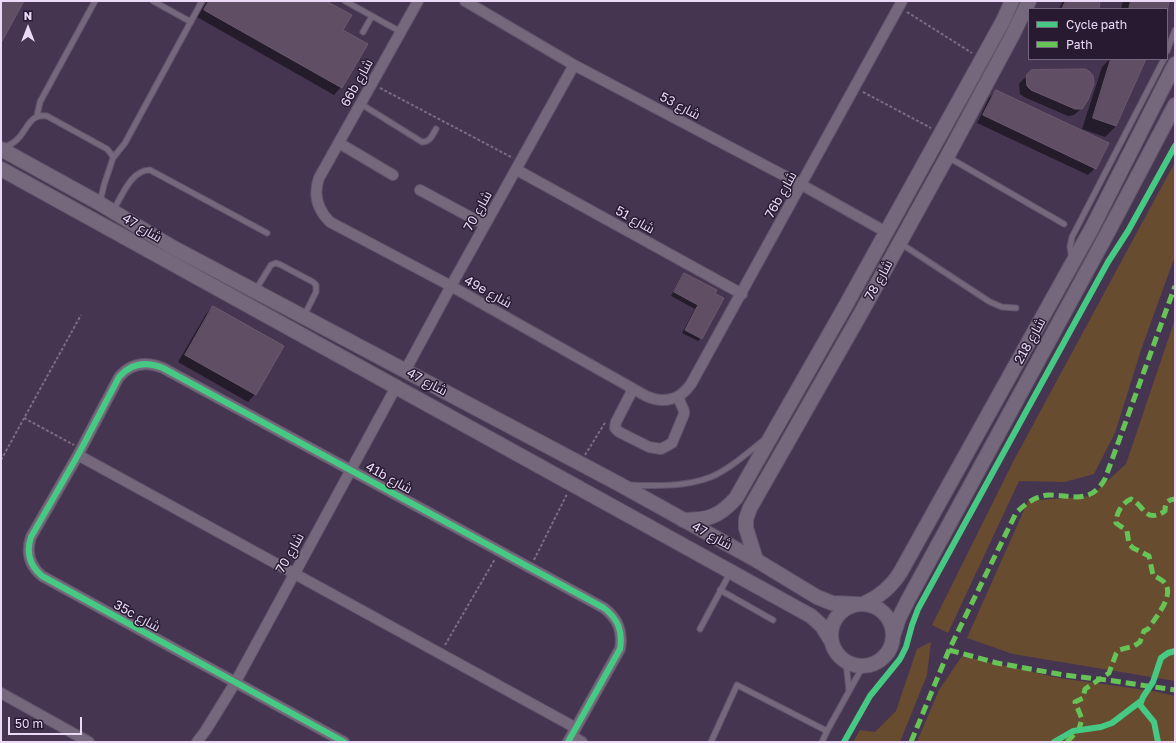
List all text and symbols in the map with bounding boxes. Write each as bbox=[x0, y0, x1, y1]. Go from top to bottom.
north arrow bbox=[8, 8, 48, 48]
legend bbox=[1028, 8, 1168, 60]
text: N bbox=[24, 9, 32, 22]
text: Cycle path bbox=[1066, 17, 1127, 32]
text: Path bbox=[1066, 37, 1093, 52]
street label: 66b شارع bbox=[338, 56, 376, 110]
street label: شارع 53 bbox=[657, 89, 703, 123]
street label: 76b شارع bbox=[762, 169, 800, 221]
street label: شارع 70 bbox=[461, 188, 495, 234]
street label: شارع 51 bbox=[613, 203, 657, 237]
street label: شارع 47 bbox=[119, 210, 165, 246]
street label: شارع 78 bbox=[862, 257, 896, 303]
street label: 49e شارع bbox=[462, 273, 514, 311]
street label: شارع 218 bbox=[1011, 315, 1049, 367]
street label: شارع 47 bbox=[404, 365, 450, 399]
street label: 41b شارع bbox=[363, 459, 415, 497]
street label: شارع 47 bbox=[689, 519, 735, 553]
street label: شارع 70 bbox=[273, 530, 307, 576]
street label: 35c شارع bbox=[111, 597, 163, 635]
scale bar bbox=[10, 709, 84, 735]
text: 50 m bbox=[15, 716, 43, 731]

